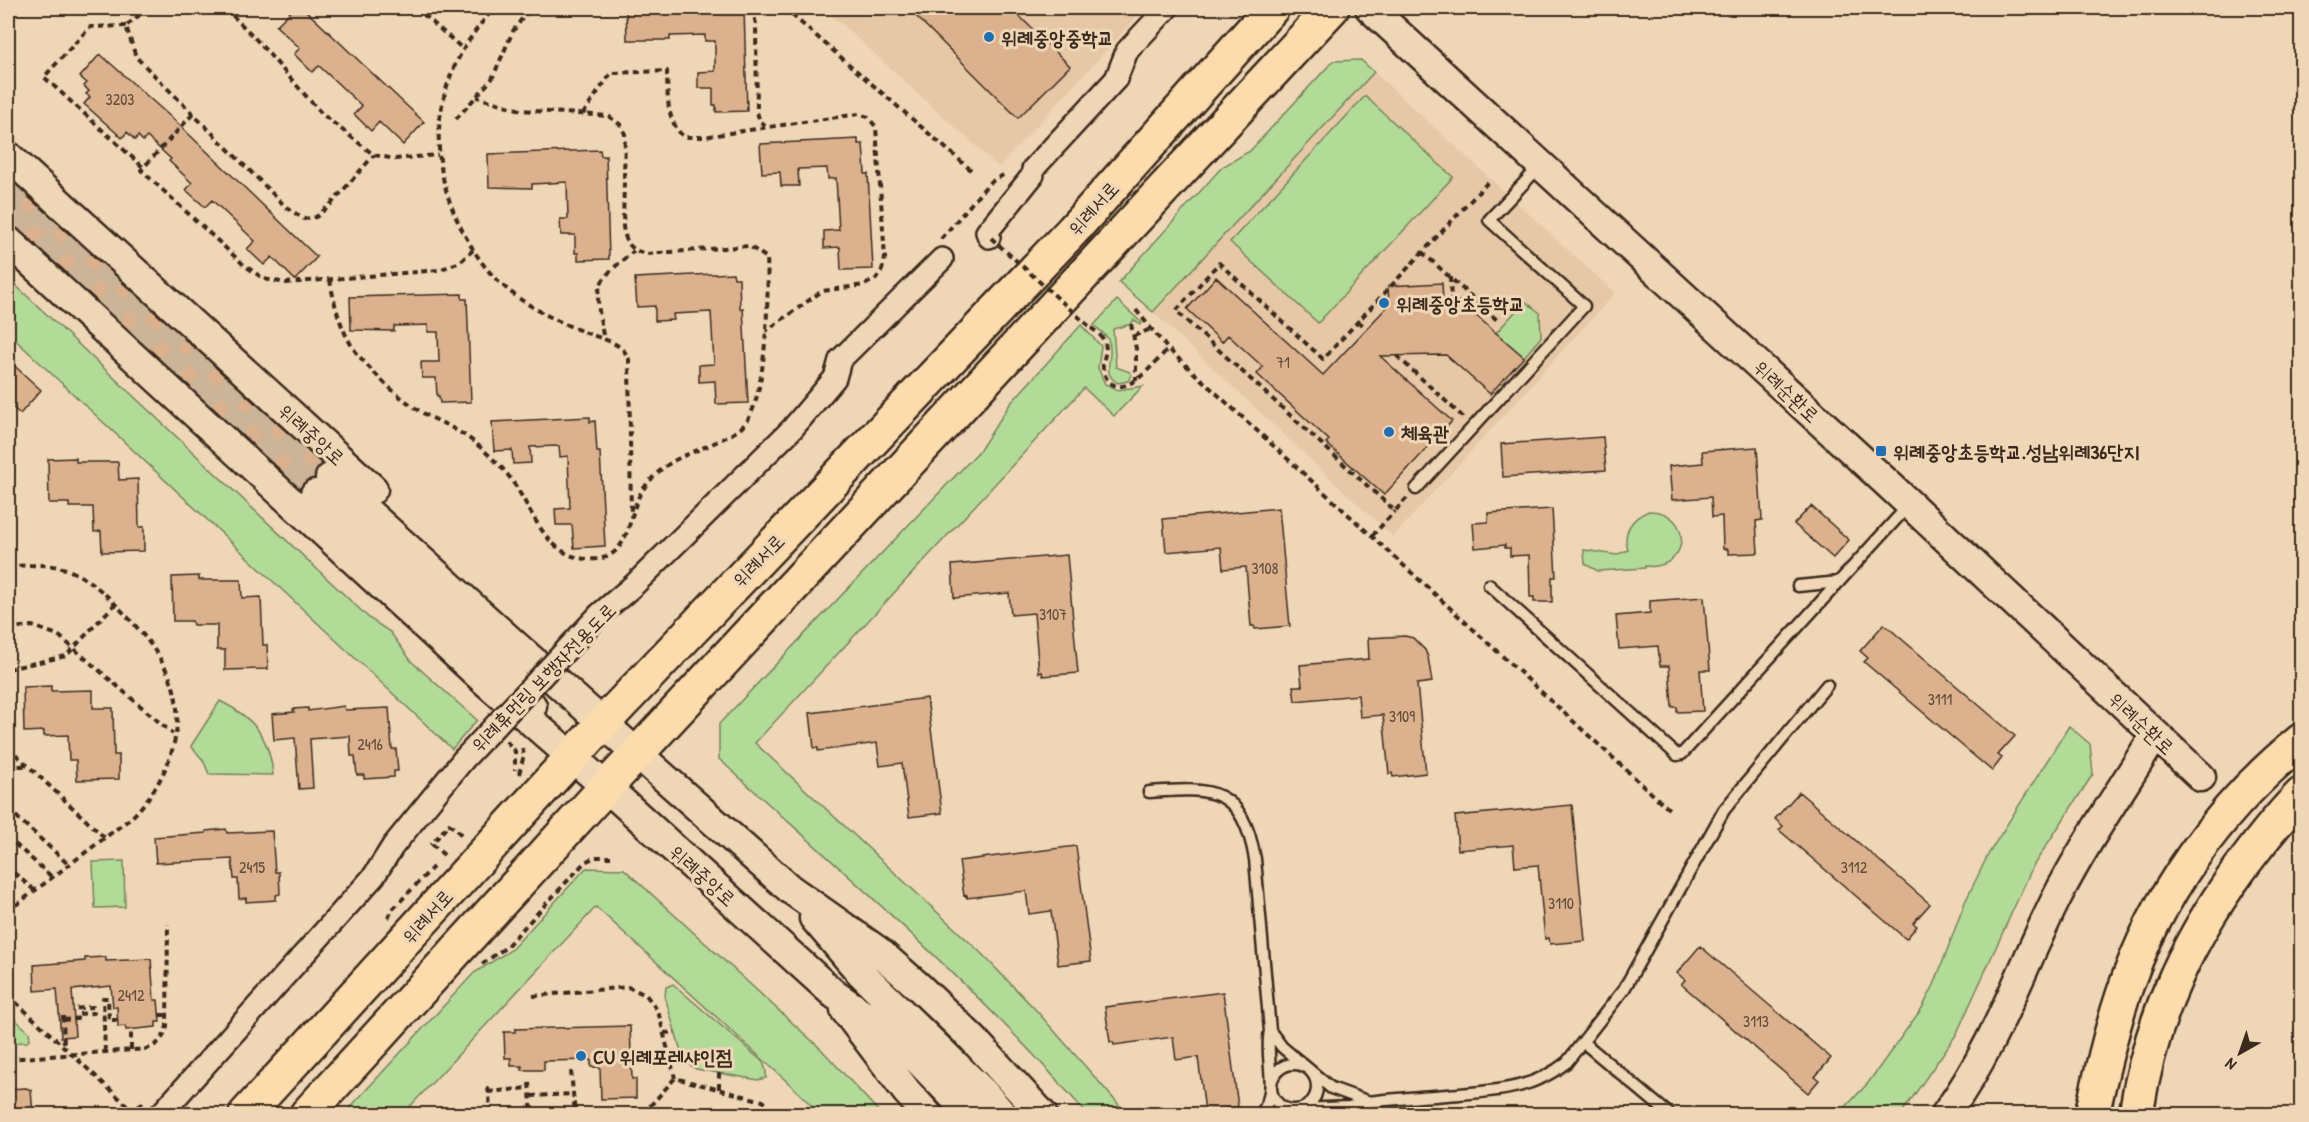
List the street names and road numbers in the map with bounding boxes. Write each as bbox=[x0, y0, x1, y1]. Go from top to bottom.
street label: 위례서로 bbox=[1061, 175, 1125, 241]
street label: 위례순환로 bbox=[1748, 354, 1826, 428]
street label: 위례중앙로 bbox=[273, 397, 351, 471]
street label: 위례서로 bbox=[726, 527, 790, 593]
street label: 위례휴먼링 보행자전용도로 bbox=[465, 597, 621, 757]
street label: 위례순환로 bbox=[2103, 686, 2181, 760]
street label: 위례중앙로 bbox=[664, 838, 742, 912]
street label: 위례서로 bbox=[395, 883, 459, 949]

